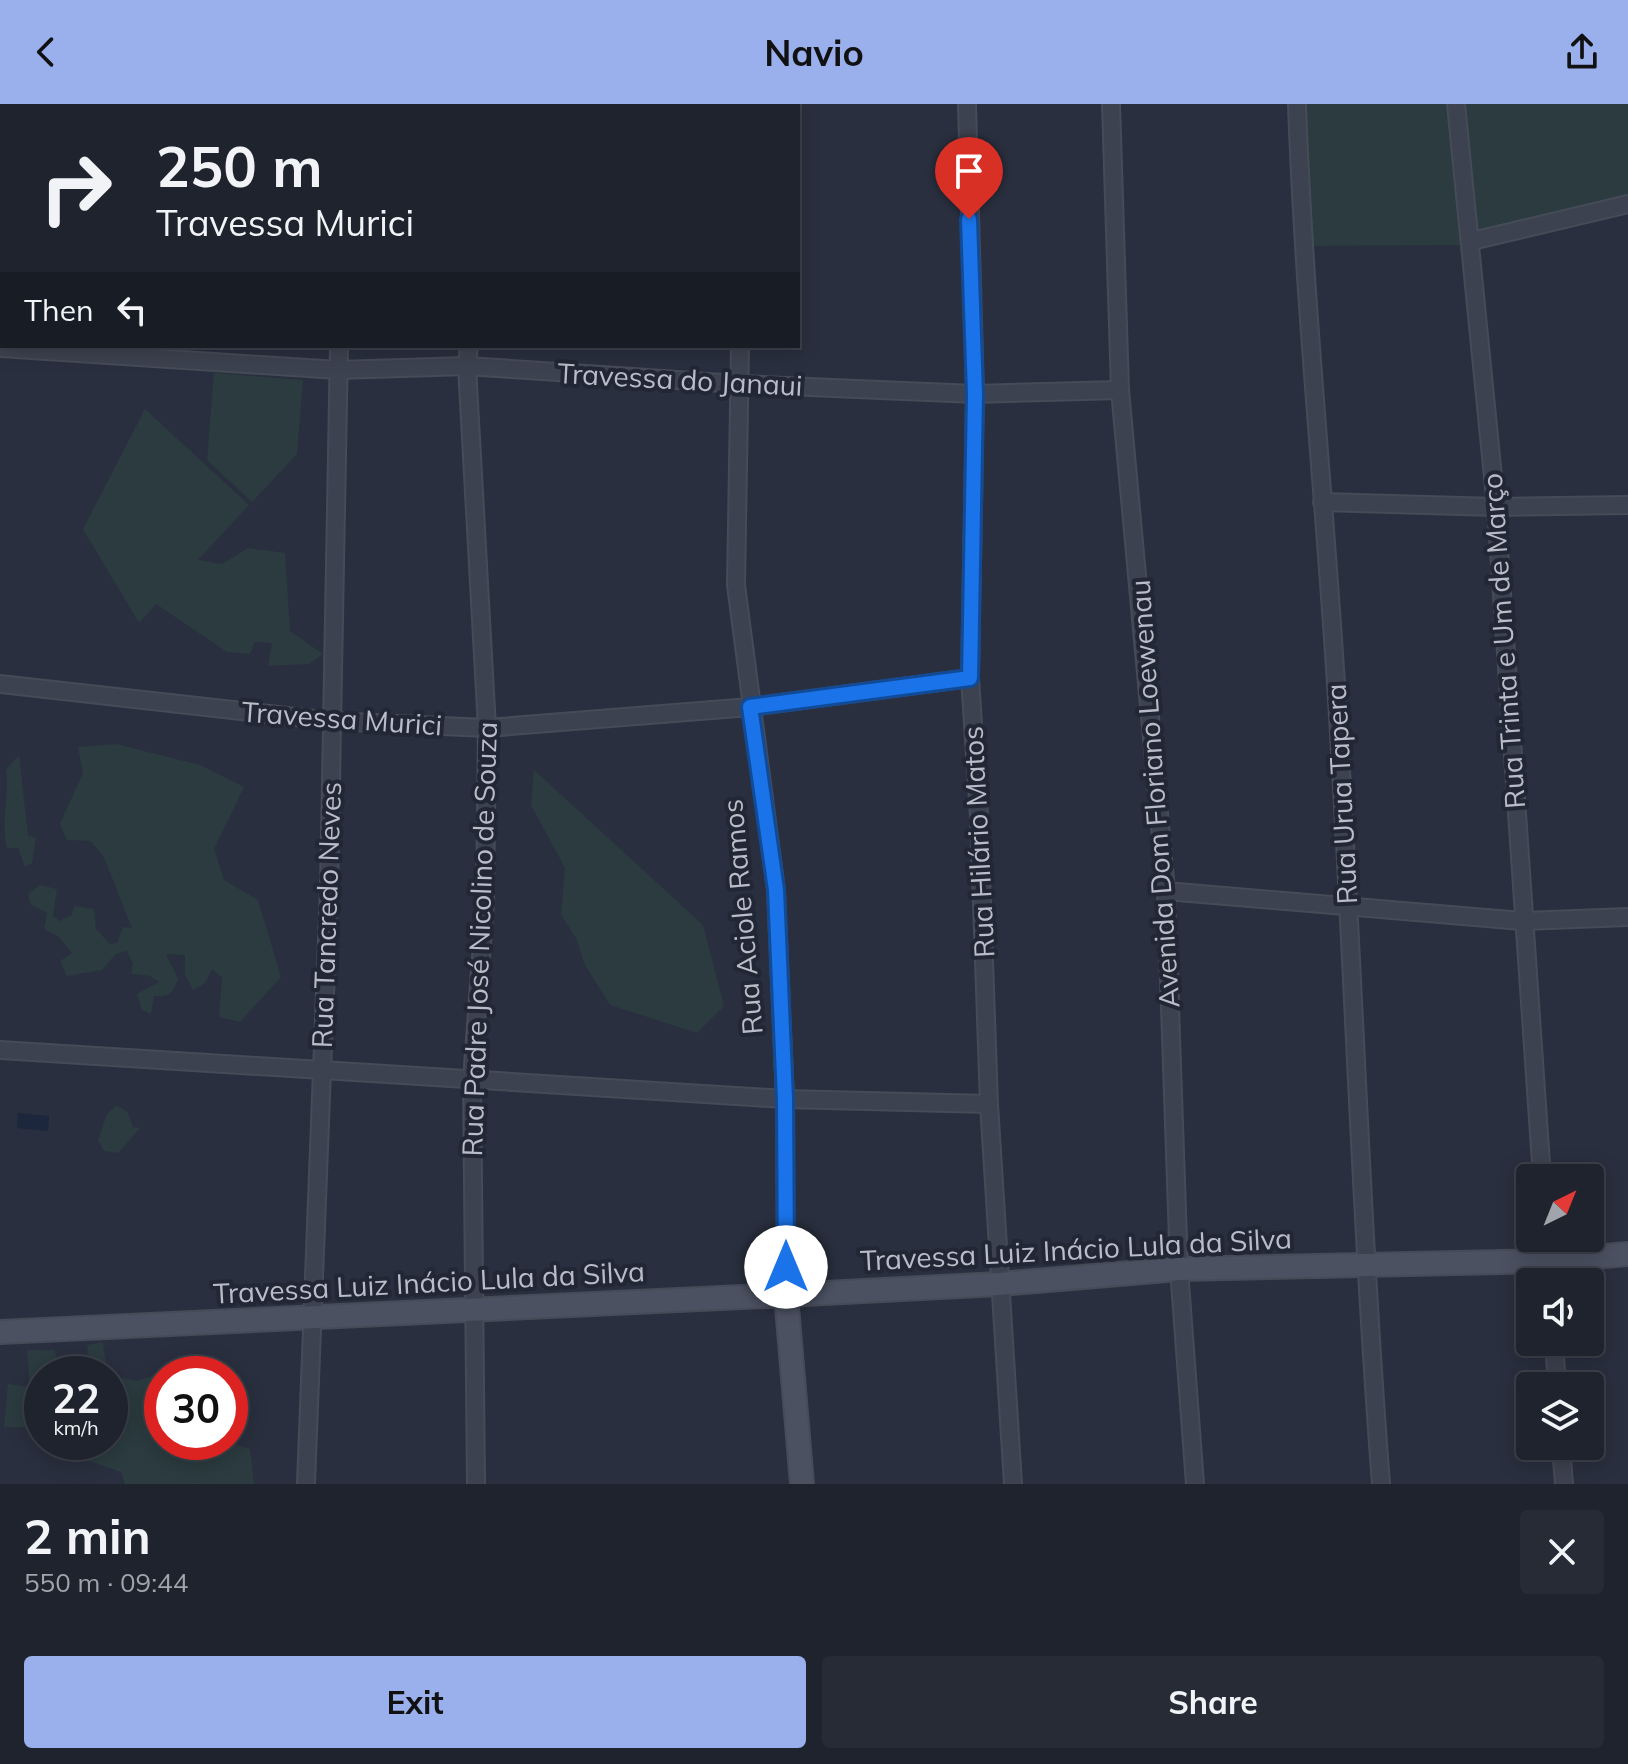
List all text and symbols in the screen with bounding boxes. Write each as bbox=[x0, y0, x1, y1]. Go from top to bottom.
icon: back bbox=[24, 30, 68, 74]
text: Navio bbox=[764, 30, 864, 75]
icon: share bbox=[1560, 30, 1604, 74]
text: 250 m bbox=[156, 131, 323, 201]
icon: right bbox=[24, 136, 128, 240]
pin bbox=[935, 137, 1003, 219]
icon: arrive bbox=[947, 149, 991, 193]
text: Travessa Murici bbox=[156, 200, 414, 245]
icon: left bbox=[110, 288, 154, 332]
text: Then bbox=[24, 291, 94, 329]
street label: Travessa do Janaui bbox=[557, 355, 803, 403]
street label: Rua Trinta e Um de Março bbox=[1474, 472, 1532, 810]
street label: Avenida Dom Floriano Loewenau bbox=[1122, 579, 1186, 1009]
street label: Rua Urua Tapera bbox=[1318, 683, 1364, 905]
street label: Travessa Murici bbox=[241, 694, 443, 742]
street label: Rua Padre José Nicolino de Souza bbox=[454, 721, 504, 1157]
street label: Rua Hilário Matos bbox=[954, 725, 1002, 959]
street label: Rua Tancredo Neves bbox=[304, 781, 348, 1049]
street label: Rua Aciole Ramos bbox=[714, 798, 770, 1036]
north arrow bbox=[1516, 1164, 1604, 1252]
map controls bbox=[1516, 1164, 1604, 1460]
street label: Travessa Luiz Inácio Lula da Silva bbox=[859, 1220, 1293, 1278]
position arrow bbox=[744, 1225, 828, 1309]
street label: Travessa Luiz Inácio Lula da Silva bbox=[212, 1253, 646, 1311]
button: sound bbox=[1516, 1268, 1604, 1356]
speed limit sign: 30 bbox=[144, 1356, 248, 1460]
button: layers bbox=[1516, 1372, 1604, 1460]
text: 22 bbox=[52, 1373, 100, 1423]
text: km/h bbox=[53, 1415, 99, 1440]
text: 2 min bbox=[24, 1506, 151, 1566]
button: close bbox=[1520, 1510, 1604, 1594]
text: 550 m · 09:44 bbox=[24, 1566, 188, 1599]
button: Exit bbox=[24, 1656, 806, 1748]
button: Share bbox=[822, 1656, 1604, 1748]

